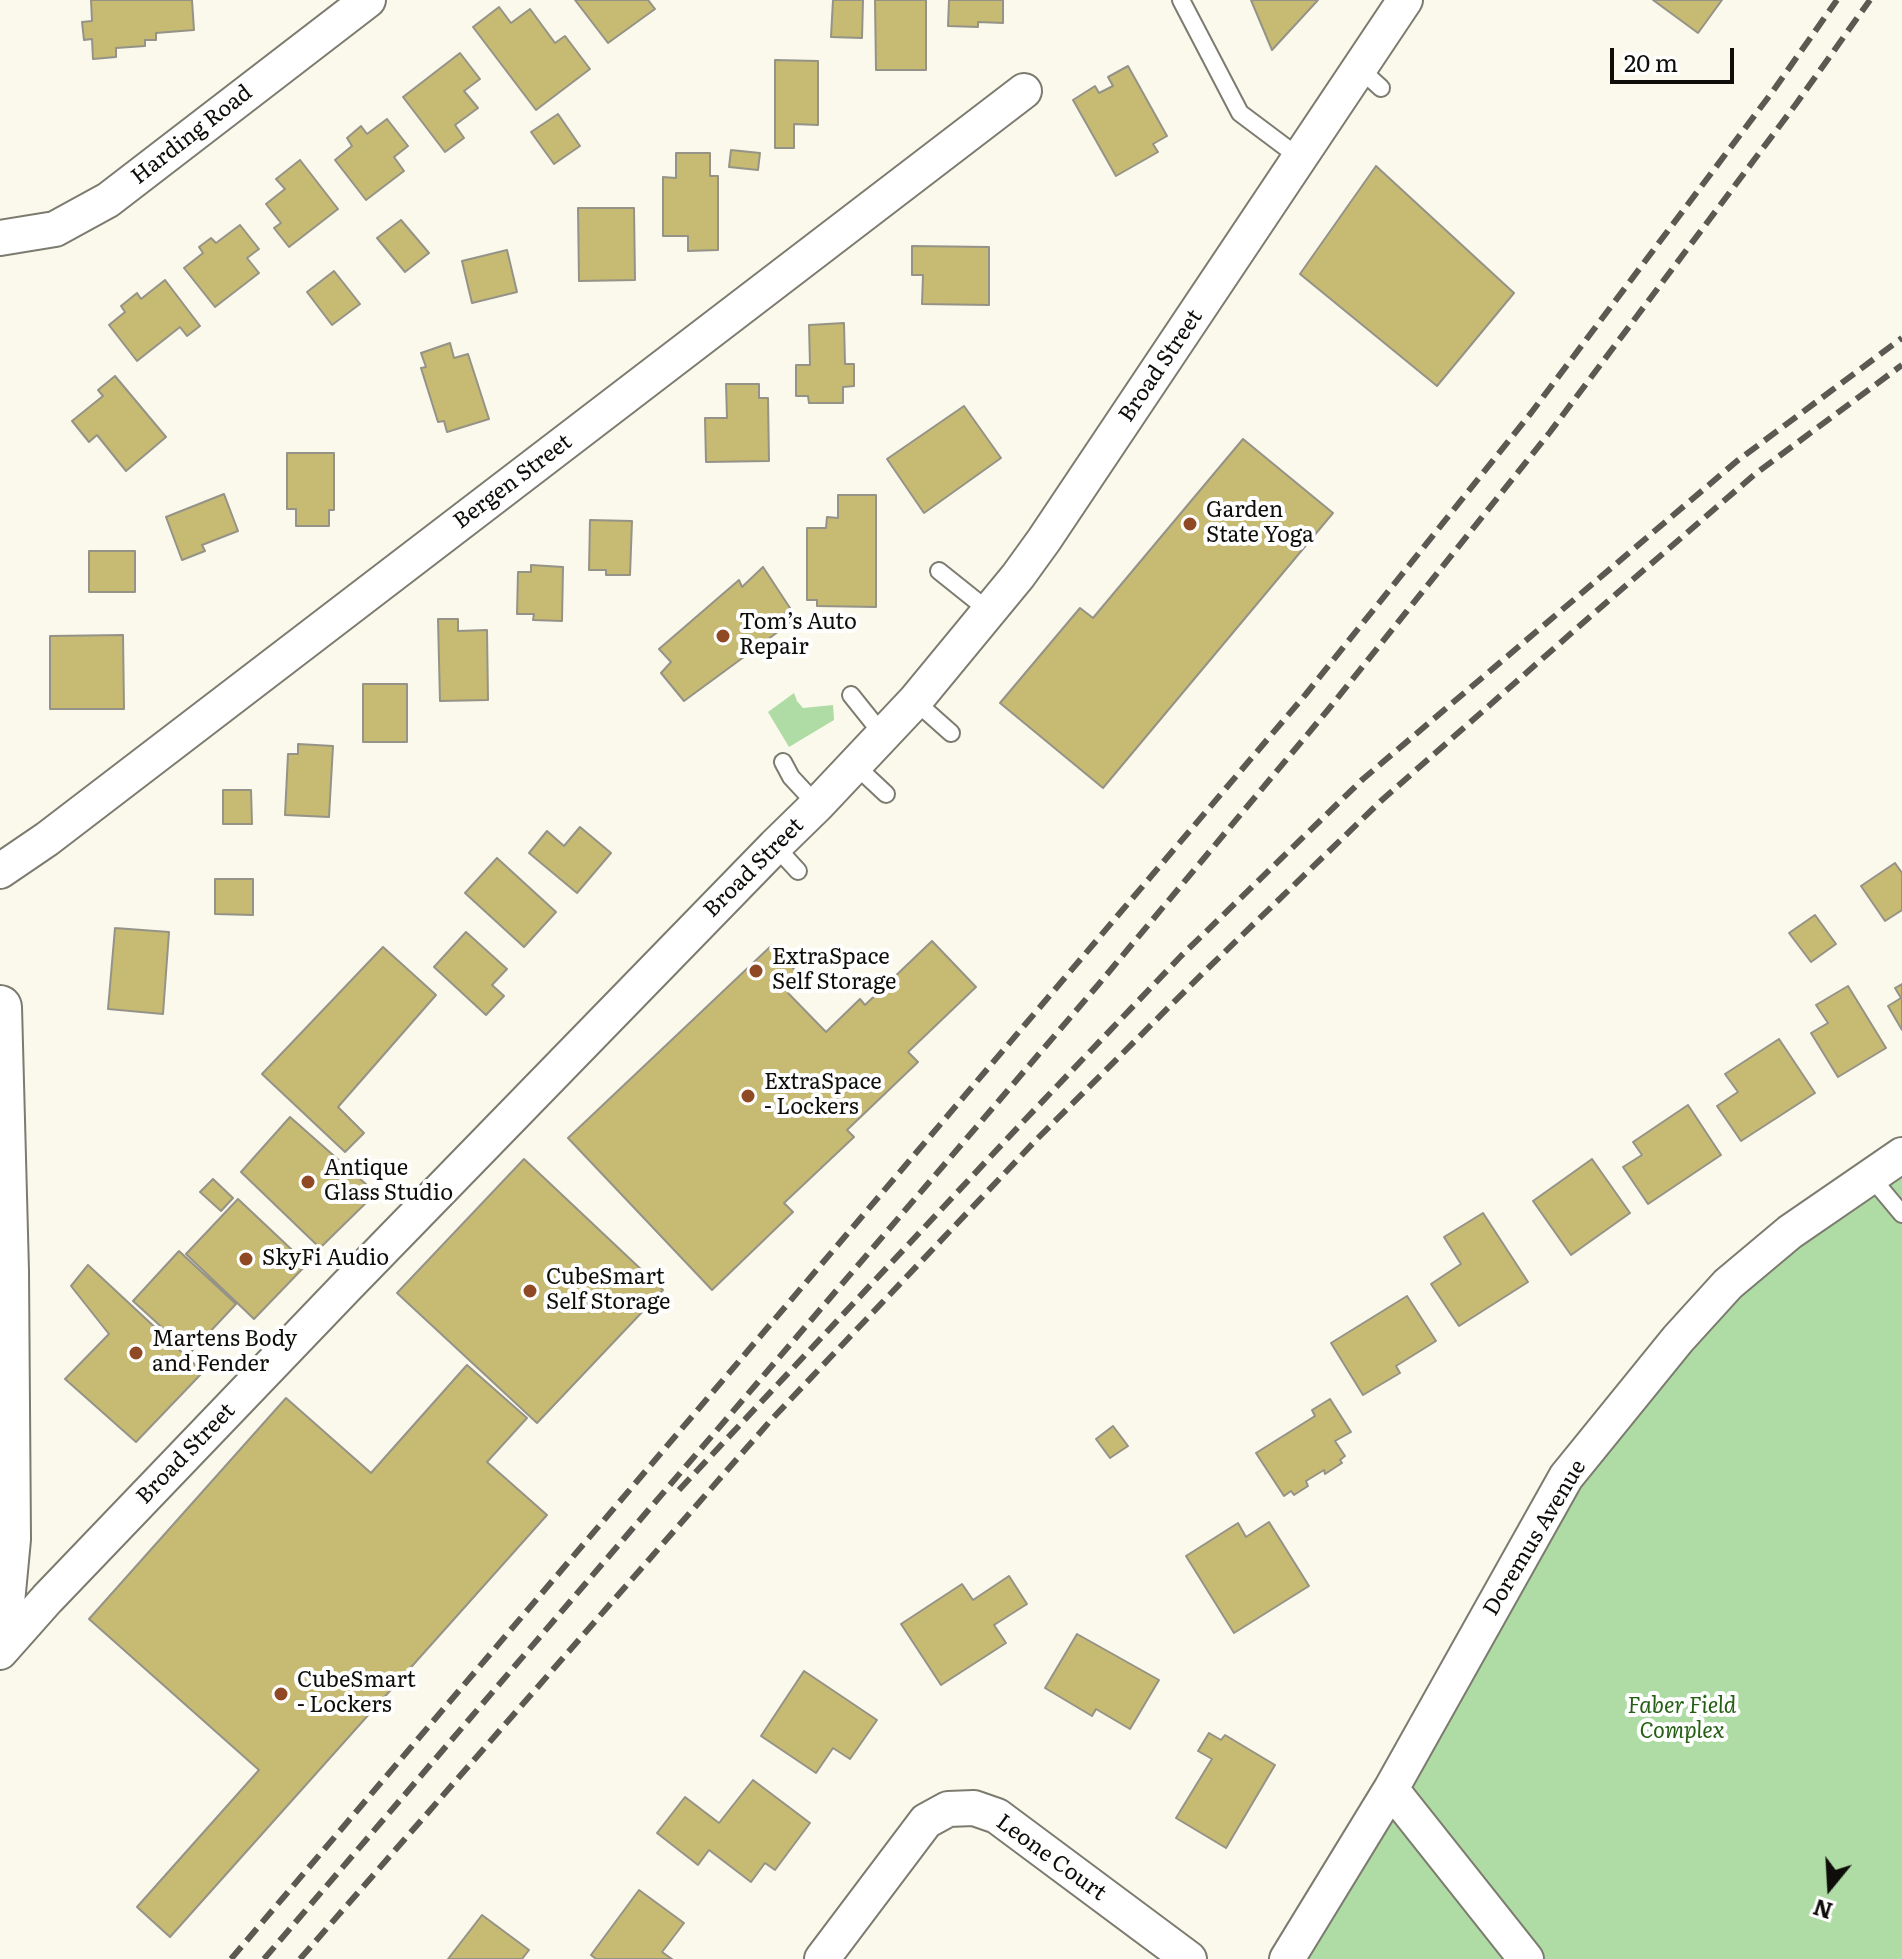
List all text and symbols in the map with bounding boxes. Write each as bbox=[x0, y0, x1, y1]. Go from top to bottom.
scale bar bbox=[1614, 32, 1738, 82]
text: 20 m bbox=[1624, 44, 1678, 79]
street label: Harding Road bbox=[126, 80, 258, 190]
street label: Broad Street bbox=[1114, 305, 1208, 427]
street label: Bergen Street bbox=[449, 429, 577, 535]
place label: Garden State Yoga bbox=[1206, 498, 1314, 550]
marker: Garden State Yoga bbox=[1181, 515, 1199, 533]
place label: Tom’s Auto Repair bbox=[739, 610, 857, 662]
marker: Tom’s Auto Repair bbox=[714, 627, 732, 645]
street label: Broad Street bbox=[699, 813, 809, 923]
place label: ExtraSpace Self Storage bbox=[772, 945, 896, 996]
marker: ExtraSpace Self Storage bbox=[747, 962, 765, 980]
place label: ExtraSpace - Lockers bbox=[764, 1070, 882, 1122]
marker: ExtraSpace - Lockers bbox=[739, 1087, 757, 1105]
place label: Antique Glass Studio bbox=[324, 1156, 453, 1208]
marker: Antique Glass Studio bbox=[299, 1173, 317, 1191]
place label: SkyFi Audio bbox=[262, 1246, 389, 1272]
marker: SkyFi Audio bbox=[237, 1250, 255, 1268]
place label: CubeSmart Self Storage bbox=[546, 1265, 670, 1316]
marker: CubeSmart Self Storage bbox=[521, 1282, 539, 1300]
place label: Martens Body and Fender bbox=[152, 1327, 297, 1378]
marker: Martens Body and Fender bbox=[127, 1344, 145, 1362]
street label: Broad Street bbox=[131, 1398, 241, 1510]
street label: Doremus Avenue bbox=[1478, 1455, 1592, 1621]
place label: CubeSmart - Lockers bbox=[297, 1668, 416, 1720]
marker: CubeSmart - Lockers bbox=[272, 1685, 290, 1703]
park label: Faber Field Complex bbox=[1628, 1694, 1736, 1746]
street label: Leone Court bbox=[991, 1809, 1111, 1907]
north arrow bbox=[1790, 1847, 1870, 1927]
text: N bbox=[1809, 1892, 1836, 1929]

